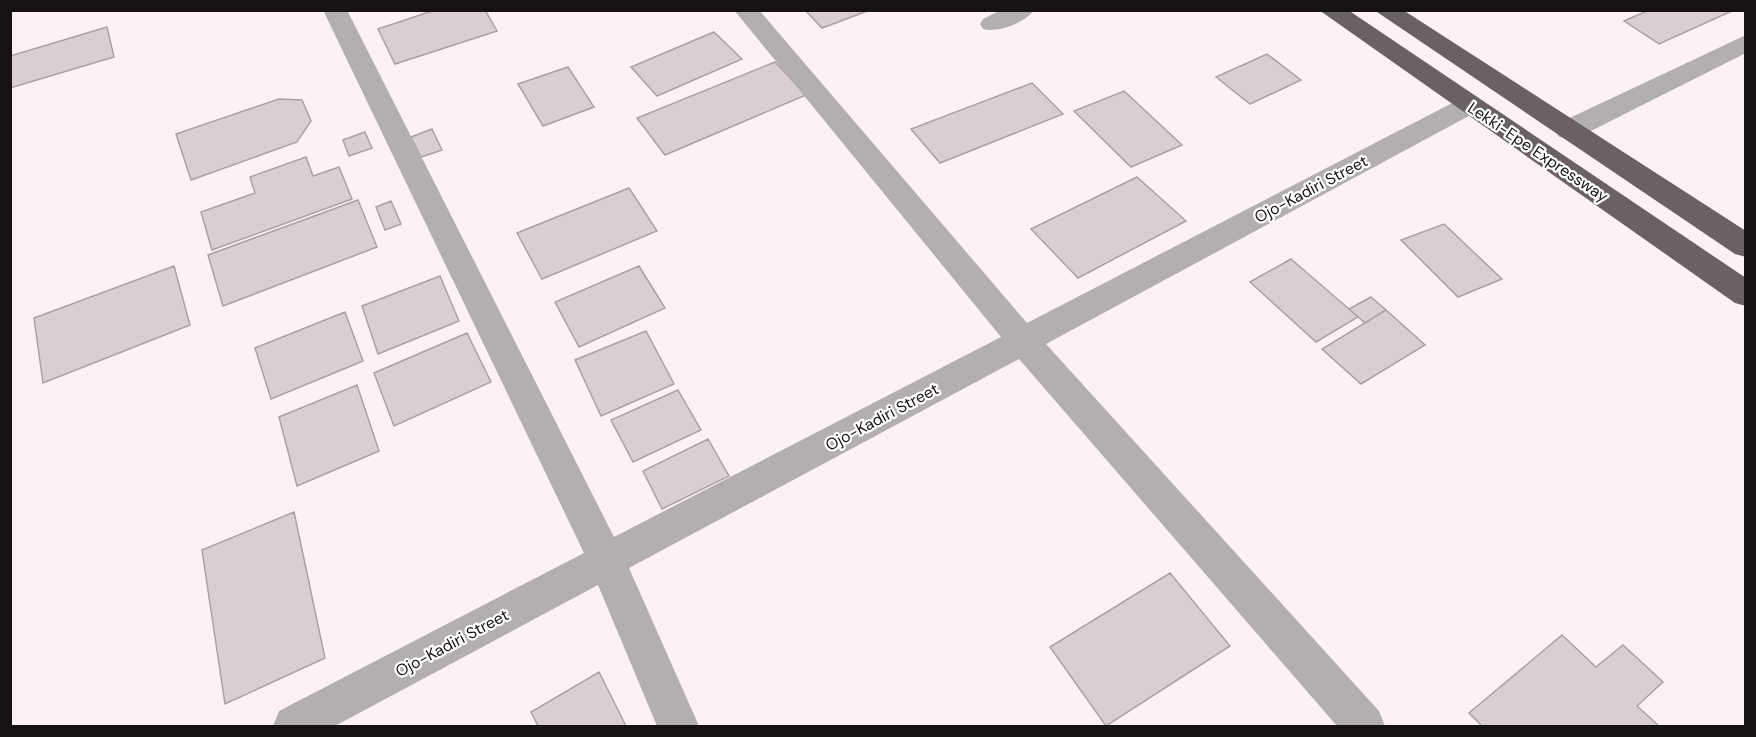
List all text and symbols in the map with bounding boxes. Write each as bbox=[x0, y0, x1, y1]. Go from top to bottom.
street label: Lekki-Epe Expressway bbox=[1464, 97, 1612, 207]
street label: Ojo-Kadiri Street bbox=[1251, 150, 1371, 228]
street label: Ojo-Kadiri Street bbox=[822, 378, 942, 456]
street label: Ojo-Kadiri Street bbox=[392, 604, 512, 682]

